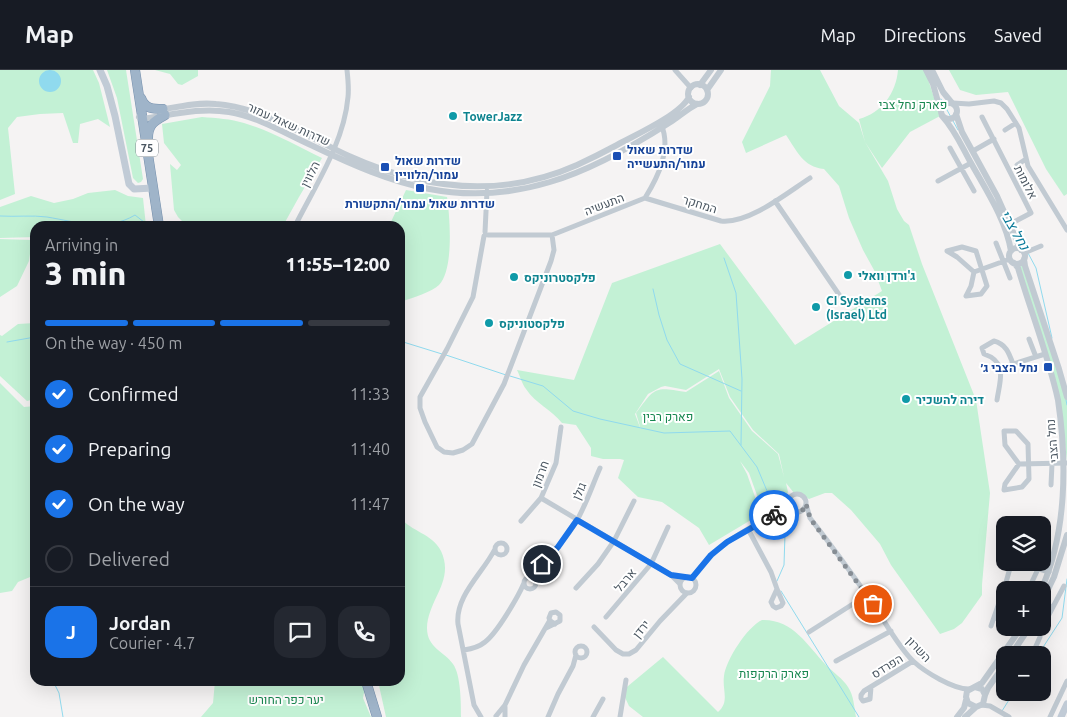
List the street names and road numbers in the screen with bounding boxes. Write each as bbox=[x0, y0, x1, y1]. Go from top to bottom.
street label: שדרות שאול עמור bbox=[246, 100, 332, 148]
road number: 75 bbox=[136, 140, 158, 156]
street label: הלווין bbox=[298, 159, 322, 189]
street label: אלומות bbox=[1012, 163, 1040, 201]
street label: התעשיה bbox=[582, 190, 626, 218]
street label: המחקר bbox=[681, 193, 719, 215]
street label: נחל הצבי bbox=[1044, 418, 1060, 464]
street label: חרמון bbox=[529, 459, 551, 489]
street label: גולן bbox=[569, 480, 589, 502]
street label: ארבל bbox=[612, 566, 639, 594]
street label: ירדן bbox=[630, 617, 652, 641]
street label: השרון bbox=[904, 634, 934, 664]
street label: הפרדס bbox=[869, 651, 905, 681]

